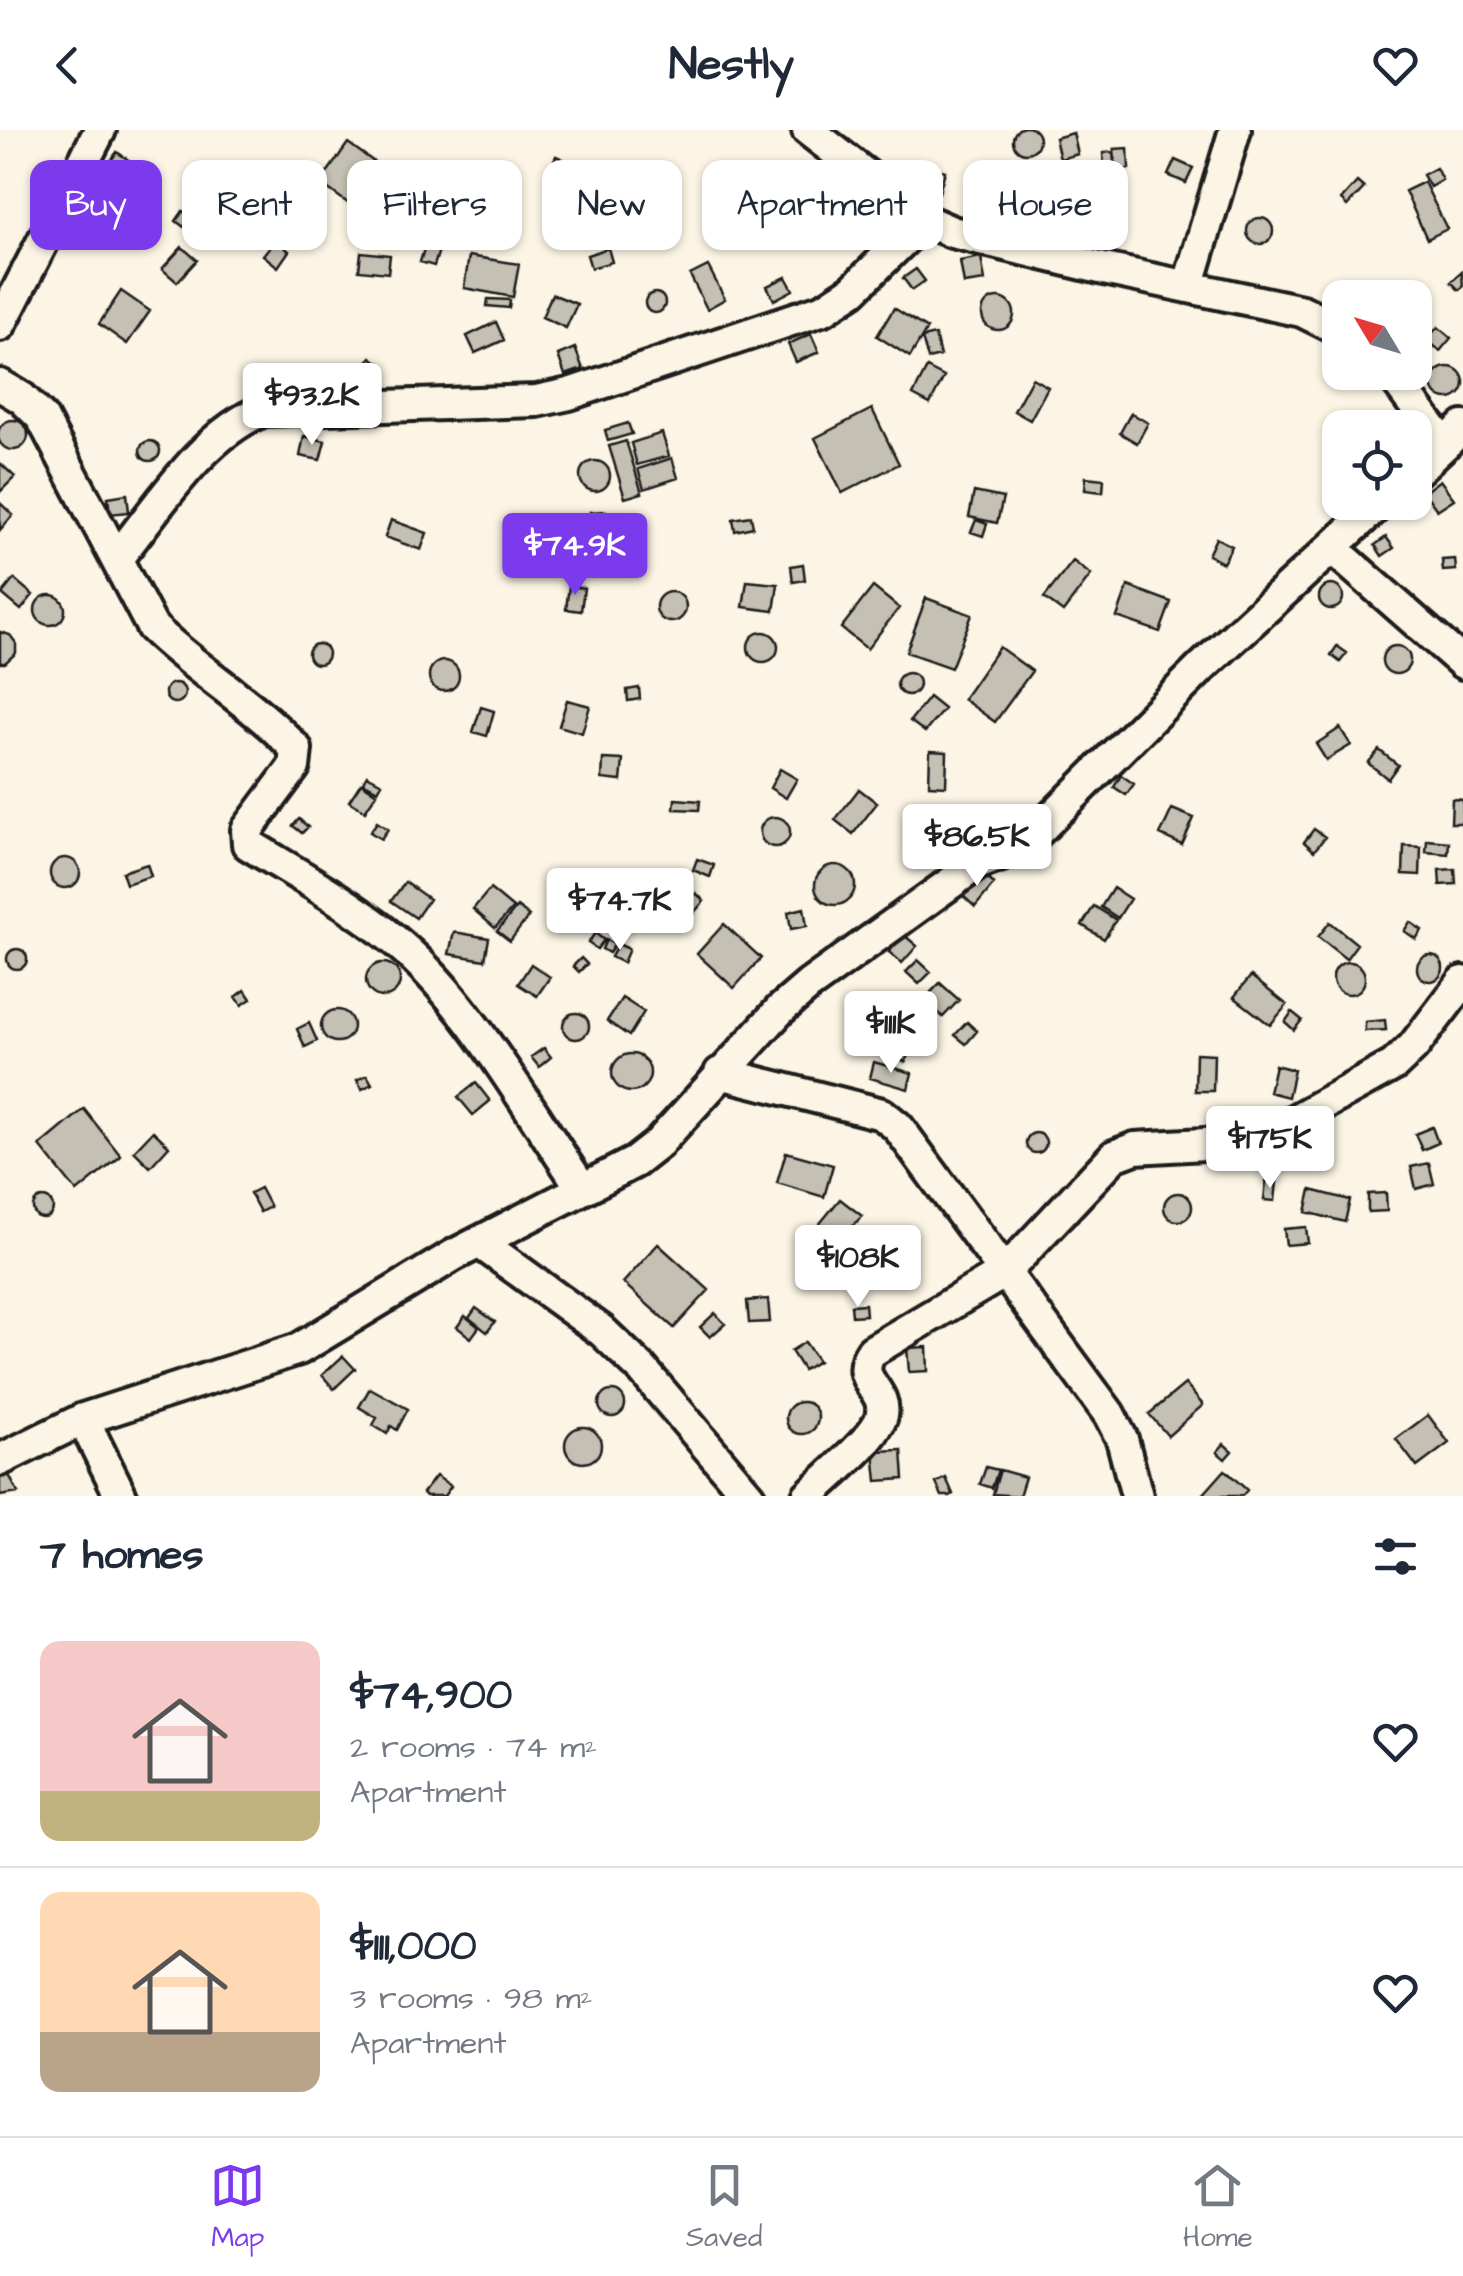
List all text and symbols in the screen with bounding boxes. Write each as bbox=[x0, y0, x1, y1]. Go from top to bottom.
text: Nestly bbox=[669, 34, 794, 96]
icon: back bbox=[40, 38, 95, 93]
icon: heart bbox=[1368, 38, 1423, 93]
chip: Buy bbox=[30, 160, 162, 250]
chip: Rent bbox=[182, 160, 327, 250]
chip: Filters bbox=[347, 160, 522, 250]
chip: New bbox=[542, 160, 682, 250]
chip: Apartment bbox=[702, 160, 943, 250]
chip: House bbox=[963, 160, 1128, 250]
north arrow bbox=[1322, 280, 1432, 390]
map controls bbox=[1322, 280, 1432, 520]
pin: $93.2K bbox=[231, 363, 393, 448]
text: $93.2K bbox=[265, 373, 359, 418]
button: locate bbox=[1322, 410, 1432, 520]
pin: $74.9K bbox=[494, 513, 656, 598]
text: $74.9K bbox=[524, 523, 626, 568]
pin: $86.5K bbox=[896, 804, 1058, 889]
text: $86.5K bbox=[924, 814, 1030, 859]
pin: $74.7K bbox=[539, 868, 701, 953]
text: $74.7K bbox=[569, 878, 671, 923]
pin: $111K bbox=[821, 991, 961, 1076]
text: $111K bbox=[866, 1001, 916, 1046]
pin: $175K bbox=[1200, 1106, 1340, 1191]
text: $175K bbox=[1228, 1116, 1312, 1161]
pin: $108K bbox=[788, 1225, 928, 1310]
text: $108K bbox=[817, 1235, 899, 1280]
text: 7 homes bbox=[40, 1527, 204, 1585]
icon: filters bbox=[1368, 1529, 1423, 1584]
text: $74,900 bbox=[350, 1667, 512, 1725]
icon: home bbox=[120, 1681, 240, 1801]
icon: heart bbox=[1368, 1714, 1423, 1769]
text: 2 rooms · 74 m² bbox=[350, 1725, 597, 1770]
text: Apartment bbox=[350, 1770, 506, 1815]
text: $111,000 bbox=[350, 1918, 476, 1976]
icon: home bbox=[120, 1932, 240, 2052]
icon: heart bbox=[1368, 1965, 1423, 2020]
text: 3 rooms · 98 m² bbox=[350, 1976, 593, 2021]
text: Apartment bbox=[350, 2021, 506, 2066]
tab: Map bbox=[210, 2158, 265, 2257]
tab: Saved bbox=[686, 2158, 762, 2257]
tab: Home bbox=[1183, 2158, 1253, 2257]

